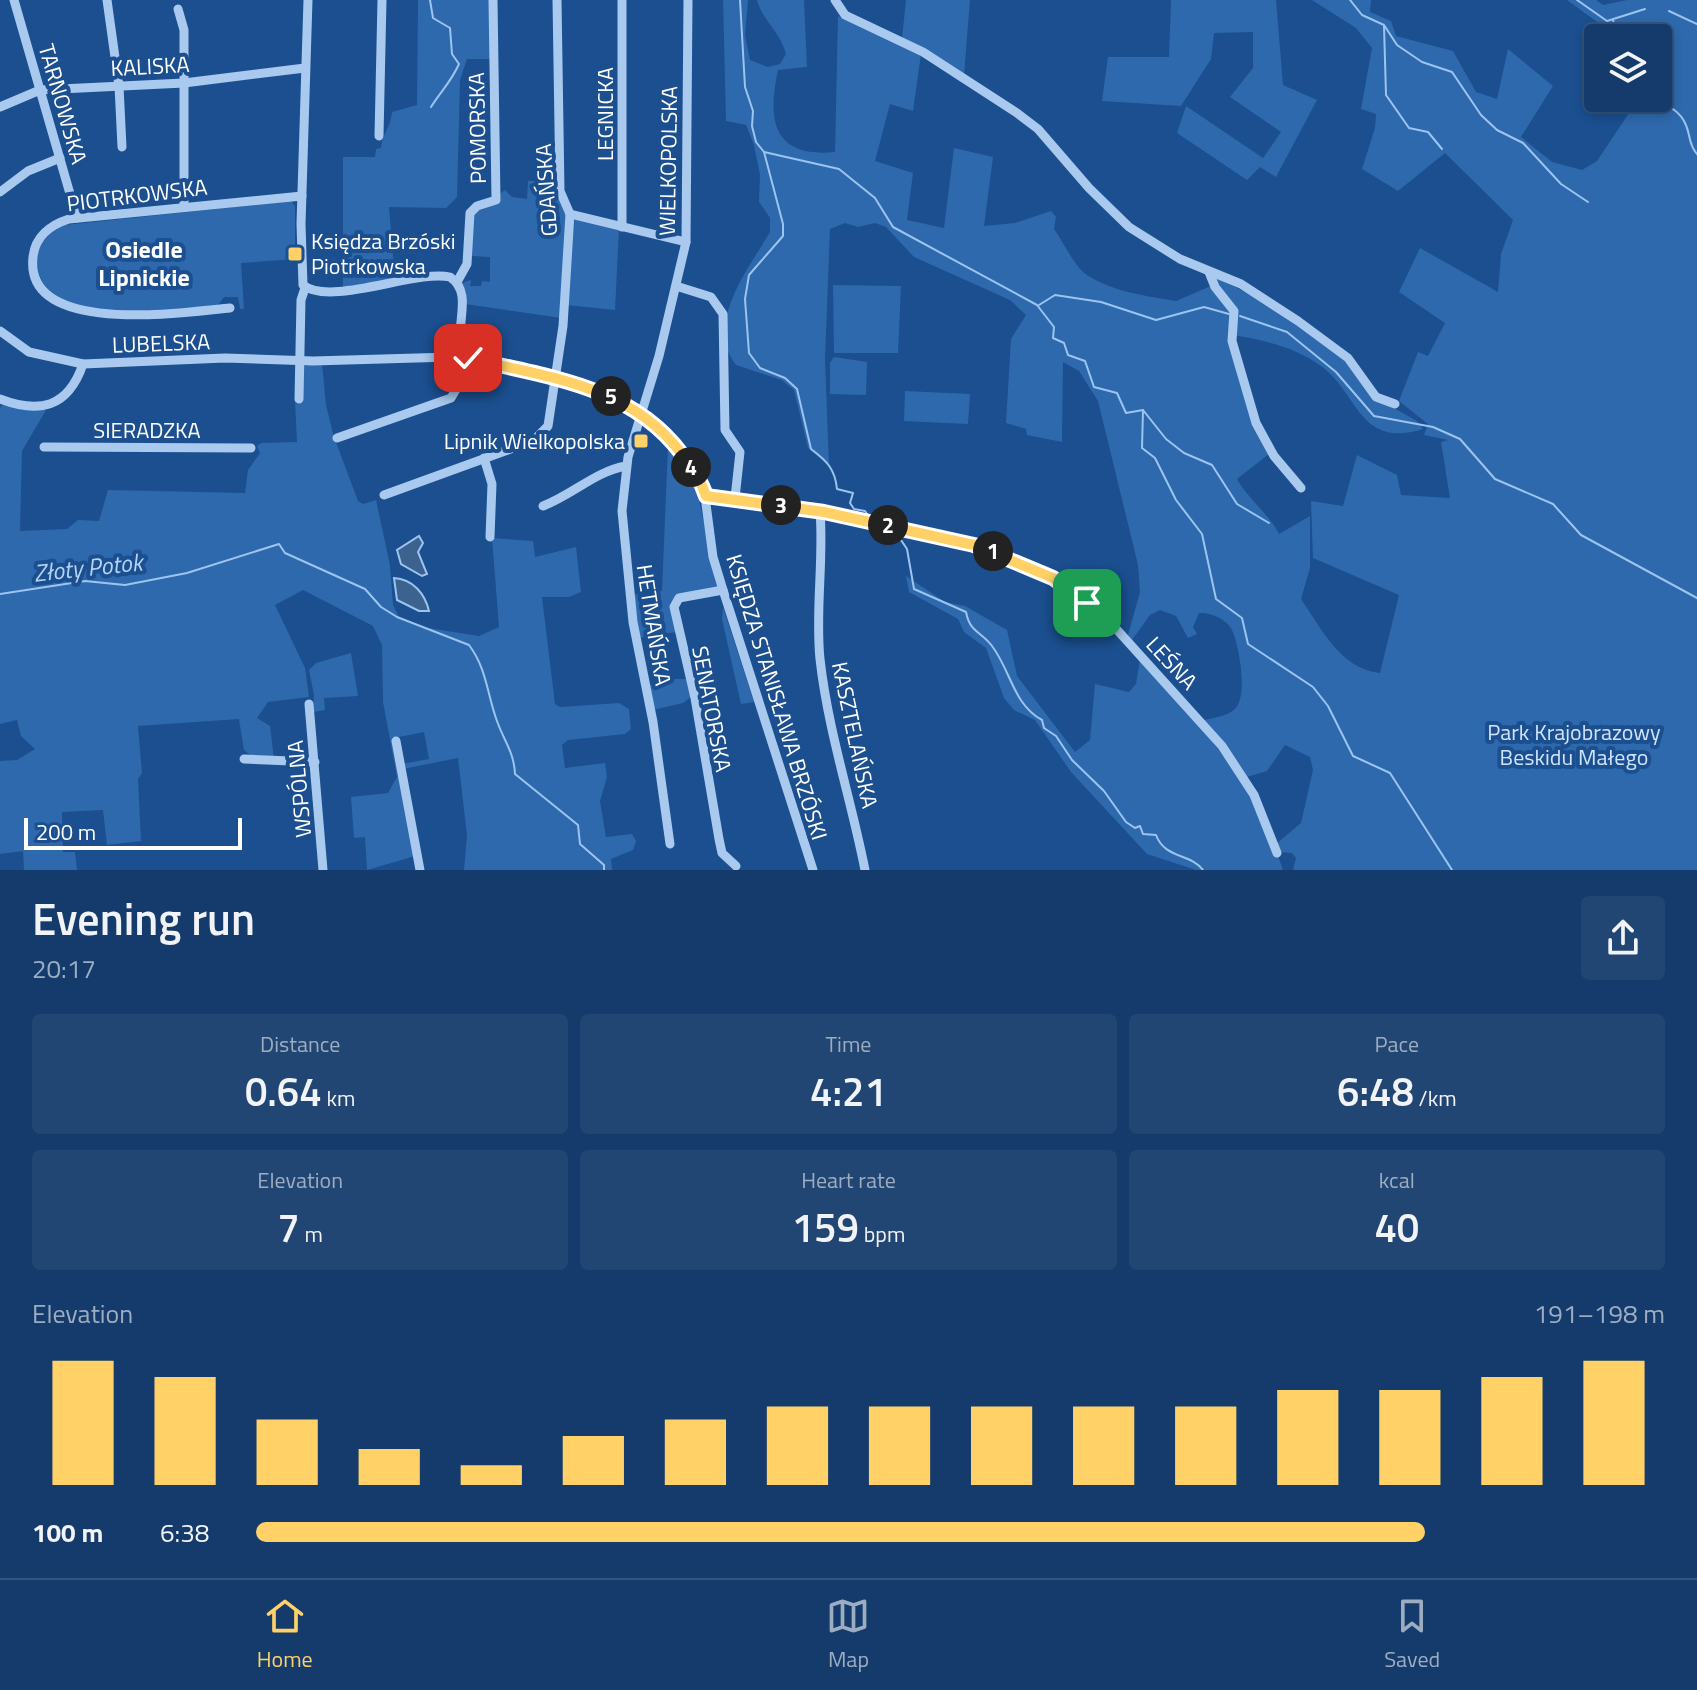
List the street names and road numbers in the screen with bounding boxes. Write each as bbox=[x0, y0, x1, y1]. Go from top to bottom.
street label: TARNOWSKA bbox=[30, 40, 96, 168]
street label: KALISKA bbox=[110, 47, 190, 85]
street label: LEGNICKA bbox=[588, 67, 622, 161]
street label: POMORSKA bbox=[459, 72, 495, 184]
street label: WIELKOPOLSKA bbox=[650, 86, 686, 236]
street label: GDAŃSKA bbox=[526, 142, 566, 238]
street label: PIOTRKOWSKA bbox=[65, 170, 209, 220]
street label: LUBELSKA bbox=[111, 324, 211, 362]
street label: SIERADZKA bbox=[93, 413, 201, 447]
street label: KSIĘDZA STANISŁAWA BRZÓSKI bbox=[717, 550, 837, 844]
street label: HETMAŃSKA bbox=[628, 562, 680, 688]
street label: LEŚNA bbox=[1138, 629, 1206, 697]
street label: SENATORSKA bbox=[683, 643, 741, 775]
street label: KASZTELAŃSKA bbox=[823, 659, 887, 811]
street label: WSPÓLNA bbox=[278, 739, 320, 839]

